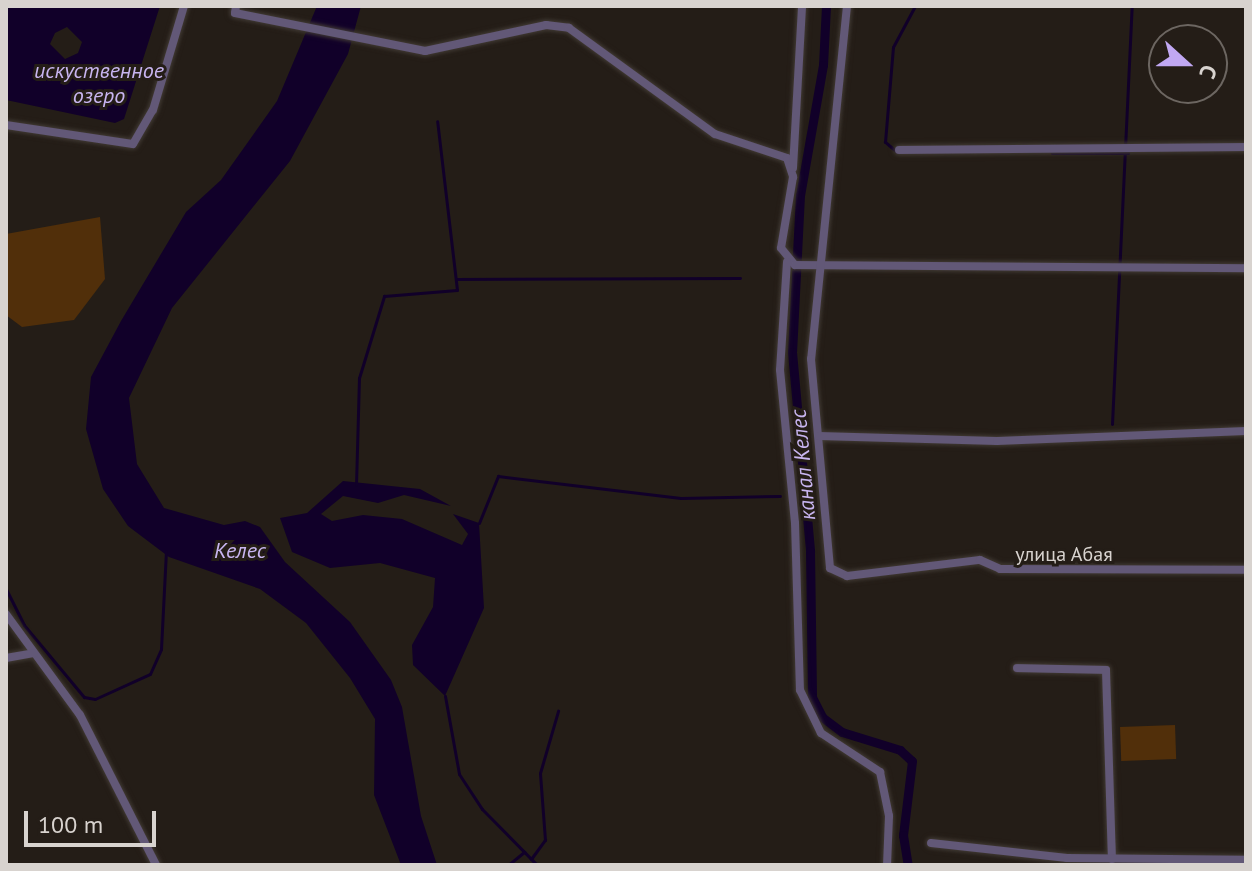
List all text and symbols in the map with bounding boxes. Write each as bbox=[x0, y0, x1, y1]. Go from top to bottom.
north arrow bbox=[1148, 24, 1228, 104]
water label: искуственное озеро bbox=[34, 57, 164, 108]
text: С bbox=[1193, 61, 1224, 83]
water label: канал Келес bbox=[785, 408, 821, 522]
water label: Келес bbox=[214, 538, 266, 564]
street label: улица Абая bbox=[1015, 542, 1113, 566]
scale bar bbox=[28, 795, 160, 845]
text: 100 m bbox=[38, 809, 103, 840]

